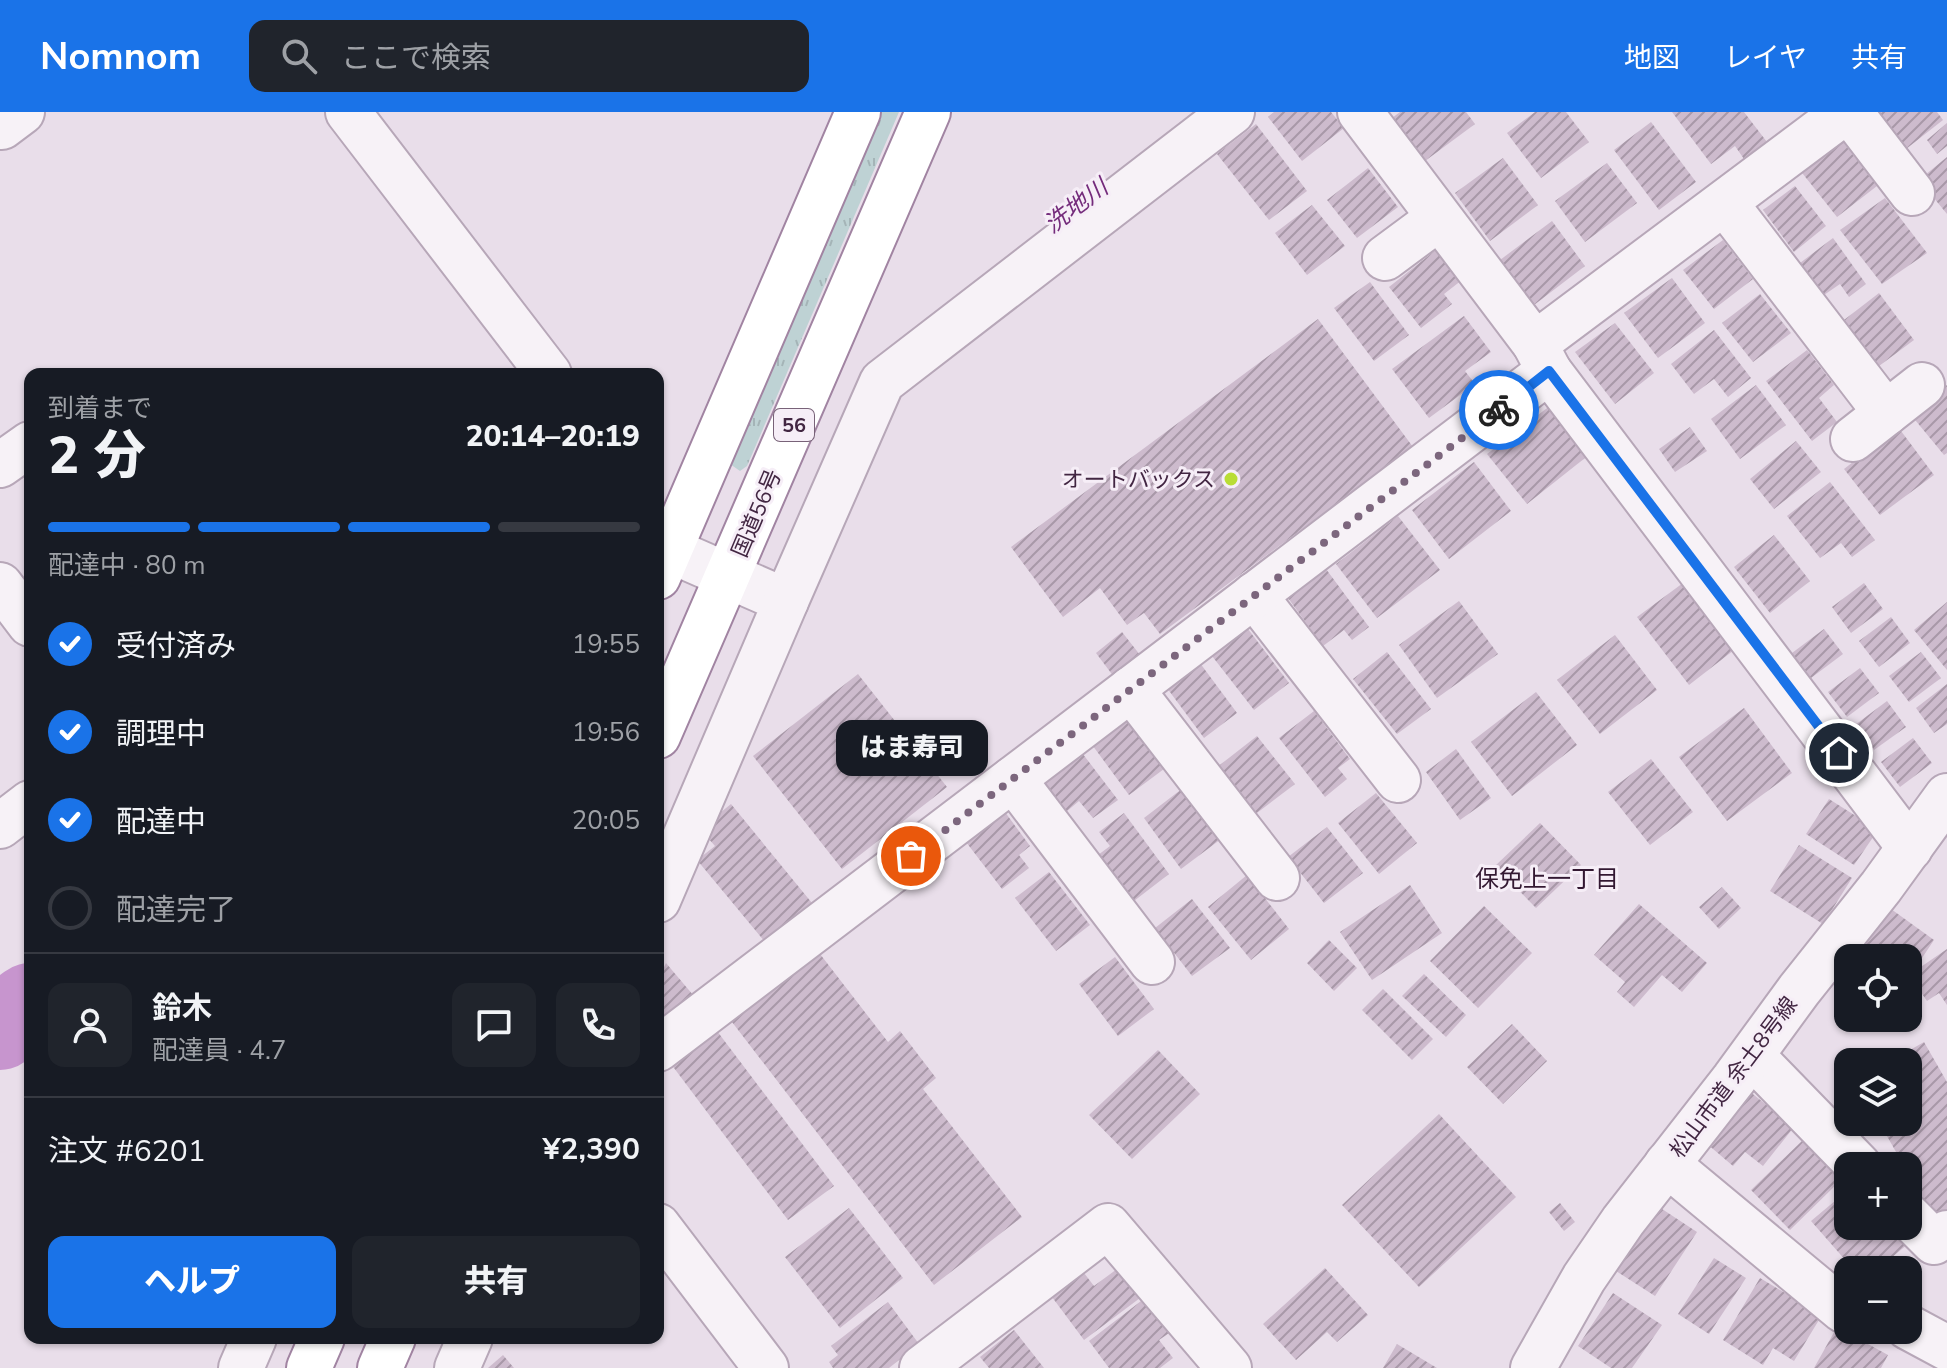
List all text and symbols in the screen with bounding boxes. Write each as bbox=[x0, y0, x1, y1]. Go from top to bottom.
search box bbox=[249, 20, 809, 92]
text: Nomnom bbox=[40, 31, 201, 82]
icon: search bbox=[277, 34, 321, 78]
text: ここで検索 bbox=[341, 38, 491, 79]
text: 地図 bbox=[1624, 39, 1680, 77]
text: レイヤ bbox=[1724, 39, 1807, 77]
text: 共有 bbox=[1851, 39, 1907, 77]
water label: 洗地川 bbox=[1038, 170, 1117, 240]
courier bbox=[1459, 370, 1539, 450]
icon: bike bbox=[1477, 388, 1521, 432]
text: 到着まで bbox=[48, 391, 152, 426]
road number: 56 bbox=[774, 409, 814, 441]
text: 20:14–20:19 bbox=[465, 416, 640, 457]
text: 2 分 bbox=[48, 420, 146, 491]
street label: 国道56号 bbox=[725, 465, 789, 562]
place label: オートバックス bbox=[1062, 465, 1215, 495]
marker: オートバックス bbox=[1222, 470, 1240, 488]
text: 配達中 · 80 m bbox=[48, 548, 205, 583]
icon: check bbox=[48, 622, 92, 666]
text: 受付済み bbox=[116, 626, 236, 667]
text: 19:55 bbox=[572, 627, 640, 662]
icon: check bbox=[48, 710, 92, 754]
text: 調理中 bbox=[116, 714, 206, 755]
text: 19:56 bbox=[572, 715, 640, 750]
pin bbox=[1805, 719, 1873, 787]
callout: はま寿司 bbox=[835, 720, 987, 776]
text: はま寿司 bbox=[860, 730, 964, 765]
icon: home bbox=[1817, 731, 1861, 775]
icon: check bbox=[48, 798, 92, 842]
text: 配達中 bbox=[116, 802, 206, 843]
text: 20:05 bbox=[572, 803, 640, 838]
pin bbox=[877, 822, 945, 890]
icon: bag bbox=[889, 834, 933, 878]
district label: 保免上一丁目 bbox=[1475, 863, 1619, 895]
text: 配達完了 bbox=[116, 890, 236, 931]
map controls bbox=[1834, 944, 1922, 1344]
button: locate bbox=[1834, 944, 1922, 1032]
button: person bbox=[48, 983, 132, 1067]
button: chat bbox=[452, 983, 536, 1067]
button: phone bbox=[556, 983, 640, 1067]
text: 鈴木 bbox=[152, 988, 212, 1029]
street label: 松山市道 余土8号線 bbox=[1663, 991, 1804, 1164]
text: 配達員 · 4.7 bbox=[152, 1033, 286, 1068]
button: layers bbox=[1834, 1048, 1922, 1136]
text: ¥2,390 bbox=[543, 1129, 640, 1170]
text: 注文 #6201 bbox=[48, 1131, 206, 1172]
button: + bbox=[1834, 1152, 1922, 1240]
button: ヘルプ bbox=[48, 1236, 336, 1328]
button: 共有 bbox=[352, 1236, 640, 1328]
button: − bbox=[1834, 1256, 1922, 1344]

